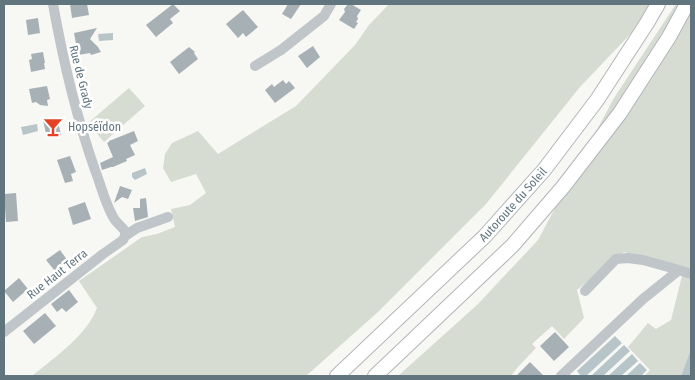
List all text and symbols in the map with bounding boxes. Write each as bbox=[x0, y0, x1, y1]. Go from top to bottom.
street label: Rue de Grady bbox=[66, 44, 96, 111]
bar icon: Hopséïdon bbox=[42, 116, 64, 138]
place label: Hopséïdon bbox=[68, 120, 121, 134]
street label: Autoroute du Soleil bbox=[477, 165, 550, 245]
street label: Rue Haut Terra bbox=[24, 246, 90, 302]

